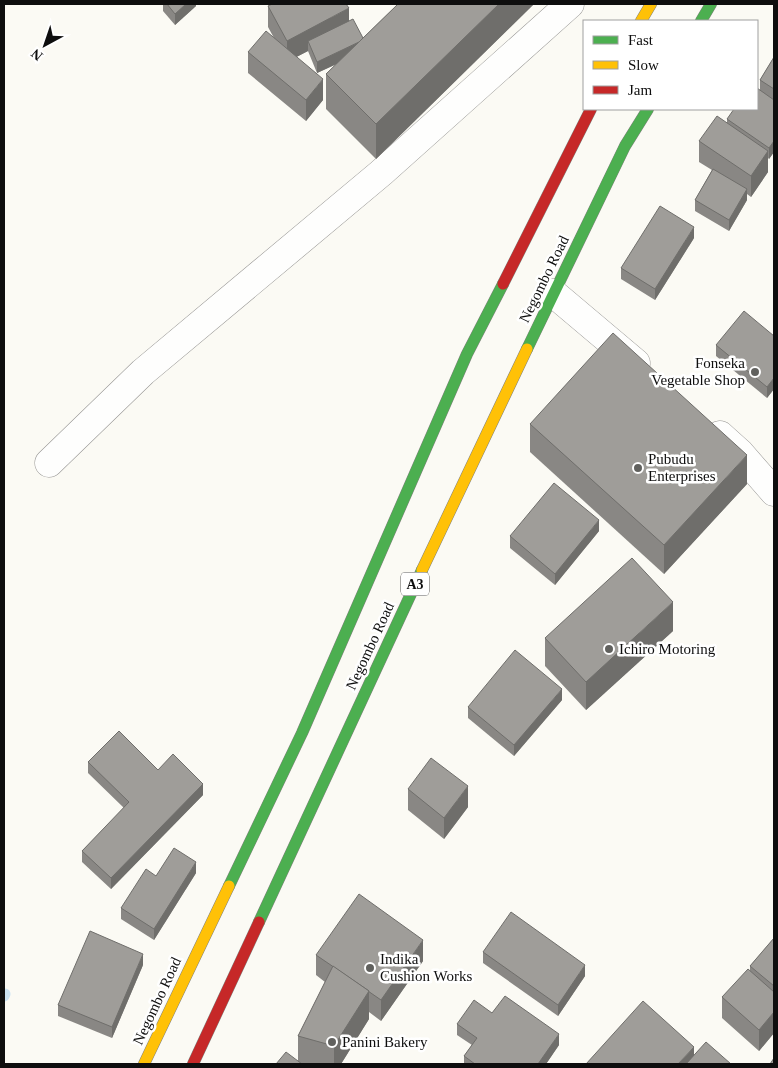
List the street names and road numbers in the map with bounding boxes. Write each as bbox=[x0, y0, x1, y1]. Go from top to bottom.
street label: Negombo Road bbox=[516, 233, 572, 325]
road number: A3 bbox=[401, 572, 429, 596]
street label: Negombo Road bbox=[343, 599, 397, 692]
street label: Negombo Road bbox=[130, 954, 184, 1047]

